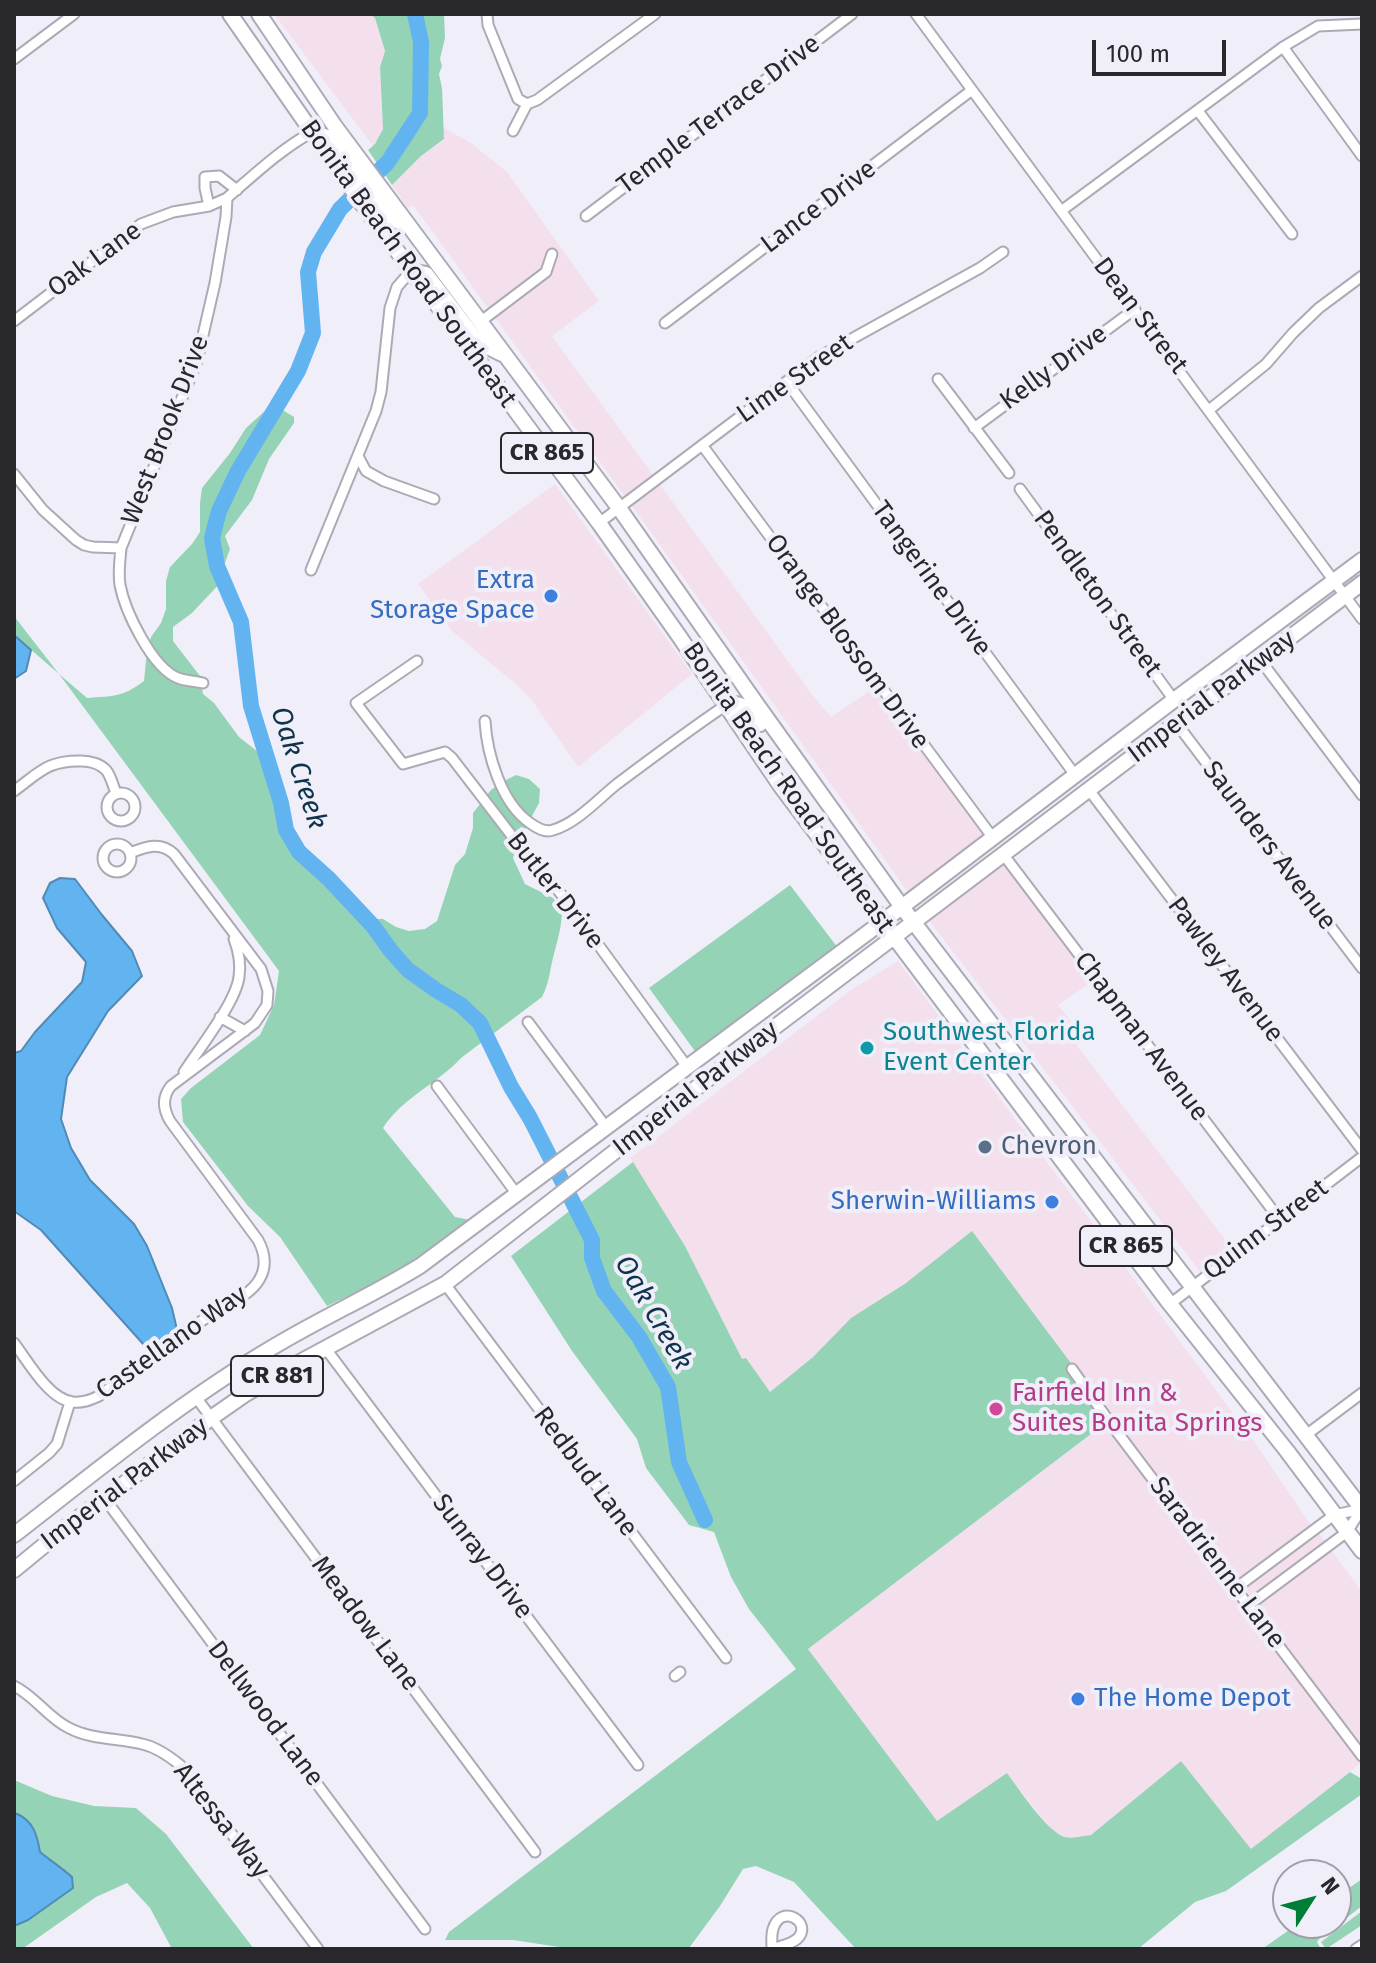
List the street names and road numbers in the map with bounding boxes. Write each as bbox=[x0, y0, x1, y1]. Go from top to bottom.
street label: Temple Terrace Drive bbox=[611, 29, 827, 201]
street label: Bonita Beach Road Southeast bbox=[293, 114, 523, 414]
street label: Lance Drive bbox=[755, 154, 883, 260]
street label: Oak Lane bbox=[42, 216, 148, 304]
street label: Dean Street bbox=[1086, 252, 1194, 380]
street label: Kelly Drive bbox=[994, 319, 1114, 417]
street label: Lime Street bbox=[731, 328, 859, 430]
street label: West Brook Drive bbox=[116, 331, 216, 529]
road number: CR 865 bbox=[501, 433, 593, 473]
street label: Tangerine Drive bbox=[864, 496, 998, 662]
street label: Pendleton Street bbox=[1026, 505, 1168, 683]
street label: Orange Blossom Drive bbox=[758, 528, 936, 756]
street label: Imperial Parkway bbox=[1122, 624, 1302, 770]
street label: Bonita Beach Road Southeast bbox=[676, 637, 900, 939]
street label: Saunders Avenue bbox=[1195, 755, 1343, 937]
street label: Butler Drive bbox=[500, 826, 610, 956]
street label: Pawley Avenue bbox=[1160, 891, 1290, 1049]
street label: Chapman Avenue bbox=[1067, 946, 1215, 1128]
street label: Imperial Parkway bbox=[607, 1015, 785, 1163]
street label: Quinn Street bbox=[1197, 1173, 1335, 1287]
road number: CR 865 bbox=[1080, 1226, 1172, 1266]
street label: Castellano Way bbox=[90, 1279, 254, 1407]
road number: CR 881 bbox=[231, 1356, 323, 1396]
street label: Redbud Lane bbox=[526, 1401, 644, 1543]
street label: Imperial Parkway bbox=[35, 1411, 215, 1557]
street label: Saradrienne Lane bbox=[1142, 1471, 1292, 1655]
street label: Sunray Drive bbox=[425, 1488, 539, 1626]
street label: Meadow Lane bbox=[304, 1550, 426, 1698]
street label: Dellwood Lane bbox=[200, 1635, 330, 1793]
street label: Altessa Way bbox=[166, 1757, 276, 1885]

